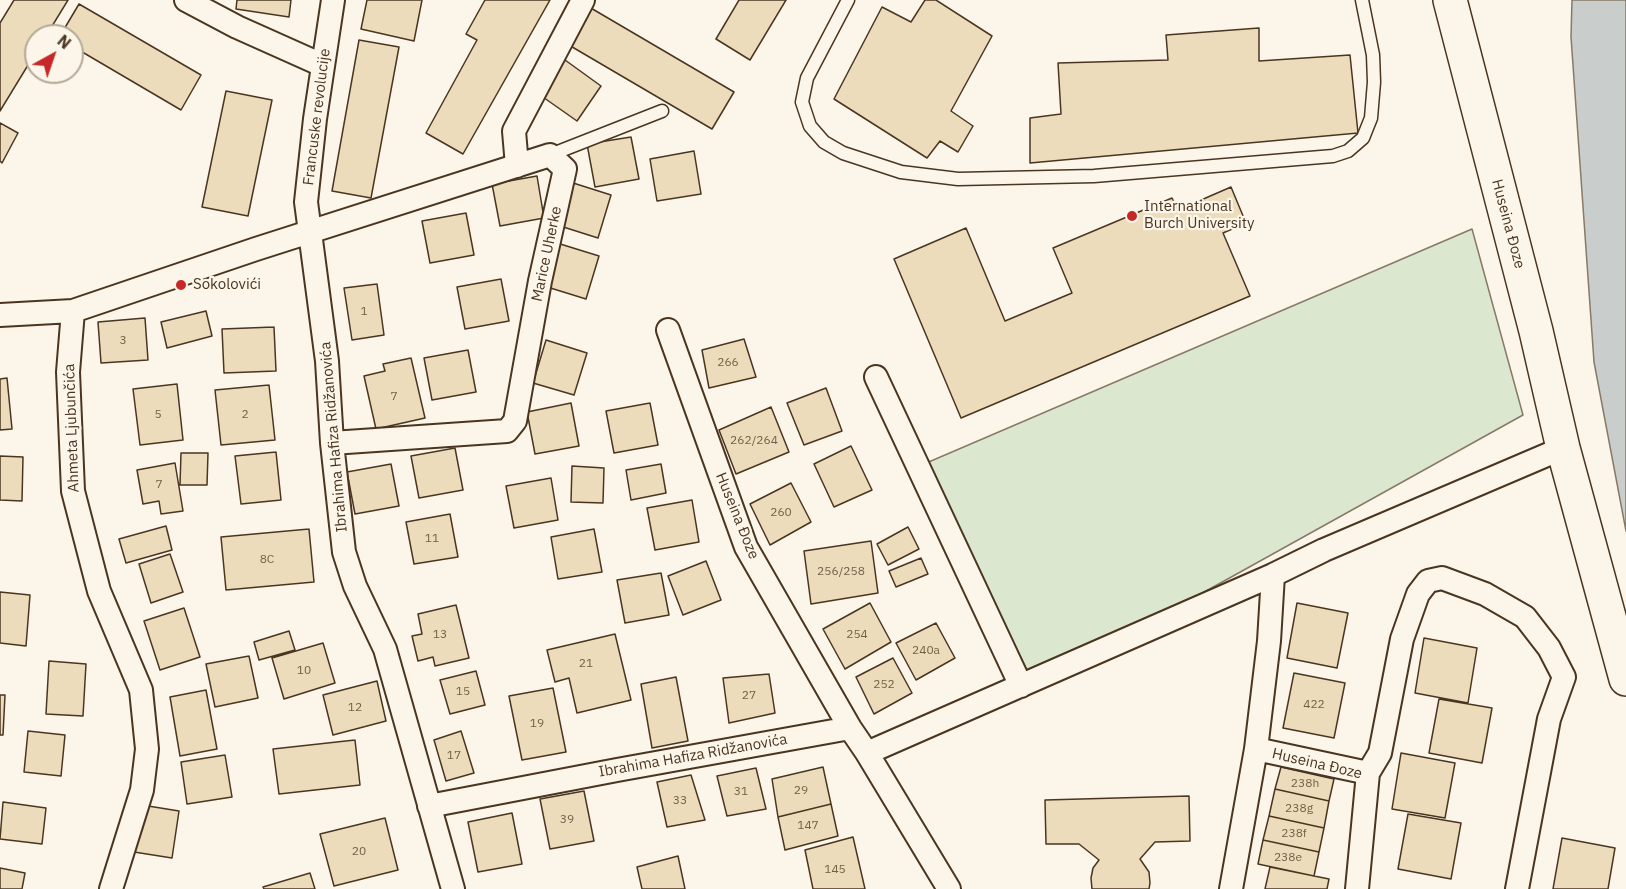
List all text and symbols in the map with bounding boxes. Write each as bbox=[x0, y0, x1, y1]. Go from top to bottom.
north arrow bbox=[24, 24, 84, 84]
text: N bbox=[53, 30, 75, 53]
street label: Francuske revolucije bbox=[300, 47, 334, 187]
street label: Huseina Đoze bbox=[1487, 177, 1529, 271]
place label: International Burch University bbox=[1144, 198, 1255, 233]
street label: Marice Uherke bbox=[528, 205, 566, 303]
marker: International Burch University bbox=[1125, 209, 1139, 223]
place label: Sokolovići bbox=[193, 276, 261, 294]
marker: Sokolovići bbox=[174, 278, 188, 292]
house number: 1 bbox=[360, 305, 368, 319]
house number: 3 bbox=[119, 334, 127, 348]
street label: Ibrahima Hafiza Ridžanovića bbox=[317, 341, 351, 533]
house number: 266 bbox=[717, 356, 739, 370]
street label: Ahmeta Ljubunčića bbox=[61, 363, 83, 493]
house number: 7 bbox=[390, 390, 398, 404]
house number: 5 bbox=[154, 408, 162, 422]
house number: 2 bbox=[241, 408, 249, 422]
house number: 262/264 bbox=[730, 434, 778, 448]
street label: Huseina Đoze bbox=[711, 470, 763, 562]
house number: 7 bbox=[155, 478, 163, 492]
house number: 260 bbox=[770, 506, 792, 520]
house number: 11 bbox=[425, 532, 439, 546]
house number: 8C bbox=[260, 553, 274, 567]
house number: 256/258 bbox=[817, 565, 865, 579]
house number: 13 bbox=[433, 628, 447, 642]
house number: 254 bbox=[846, 628, 868, 642]
house number: 240a bbox=[912, 644, 940, 658]
house number: 21 bbox=[579, 657, 593, 671]
house number: 10 bbox=[297, 664, 311, 678]
house number: 252 bbox=[873, 678, 895, 692]
house number: 15 bbox=[456, 685, 470, 699]
house number: 27 bbox=[742, 689, 756, 703]
house number: 422 bbox=[1303, 698, 1325, 712]
house number: 12 bbox=[348, 701, 362, 715]
house number: 19 bbox=[530, 717, 544, 731]
street label: Ibrahima Hafiza Ridžanovića bbox=[597, 731, 789, 781]
street label: Huseina Đoze bbox=[1270, 745, 1364, 783]
house number: 17 bbox=[447, 749, 461, 763]
house number: 238h bbox=[1291, 777, 1319, 791]
house number: 29 bbox=[794, 784, 808, 798]
house number: 31 bbox=[734, 785, 748, 799]
house number: 33 bbox=[673, 794, 687, 808]
house number: 238g bbox=[1285, 802, 1313, 816]
house number: 39 bbox=[560, 813, 574, 827]
house number: 147 bbox=[797, 819, 819, 833]
house number: 238f bbox=[1281, 827, 1307, 841]
house number: 20 bbox=[352, 845, 366, 859]
house number: 238e bbox=[1274, 851, 1302, 865]
house number: 145 bbox=[824, 863, 846, 877]

